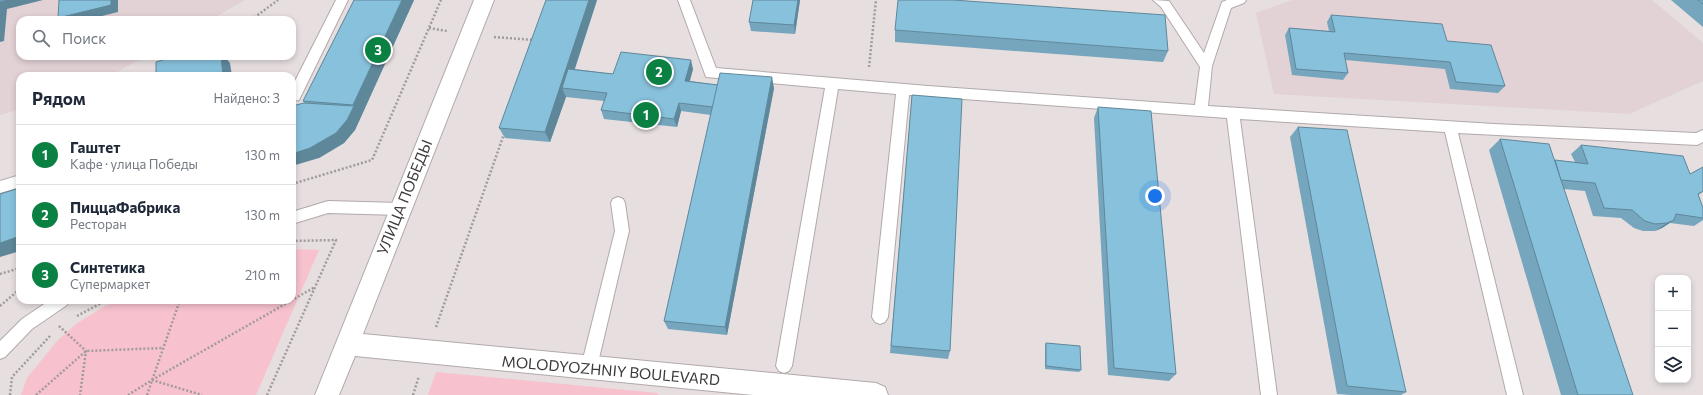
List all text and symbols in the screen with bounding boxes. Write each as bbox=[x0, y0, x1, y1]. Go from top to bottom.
search box bbox=[16, 16, 296, 60]
icon: search bbox=[30, 27, 52, 49]
text: Поиск bbox=[62, 29, 106, 47]
pin: 3 bbox=[365, 35, 391, 65]
pin: 2 bbox=[646, 57, 672, 87]
text: Рядом bbox=[32, 88, 86, 109]
text: Найдено: 3 bbox=[213, 90, 280, 106]
pin: 1 bbox=[633, 100, 659, 130]
street label: УЛИЦА ПОБЕДЫ bbox=[373, 137, 435, 257]
text: Гаштет bbox=[70, 138, 120, 156]
text: 1 bbox=[42, 147, 48, 163]
text: 130 m bbox=[245, 147, 280, 163]
text: Кафе · улица Победы bbox=[70, 156, 198, 172]
your location bbox=[1145, 186, 1165, 206]
text: ПиццаФабрика bbox=[70, 198, 180, 216]
text: 2 bbox=[41, 207, 49, 223]
text: 130 m bbox=[245, 207, 280, 223]
text: Ресторан bbox=[70, 216, 127, 232]
text: Синтетика bbox=[70, 258, 145, 276]
text: 3 bbox=[41, 267, 49, 283]
text: 210 m bbox=[245, 267, 280, 283]
map controls bbox=[1655, 275, 1691, 383]
button: + bbox=[1655, 275, 1691, 311]
text: Супермаркет bbox=[70, 276, 150, 292]
button: − bbox=[1655, 311, 1691, 347]
button: layers bbox=[1655, 347, 1691, 383]
street label: MOLODYOZHNIY BOULEVARD bbox=[501, 351, 721, 389]

